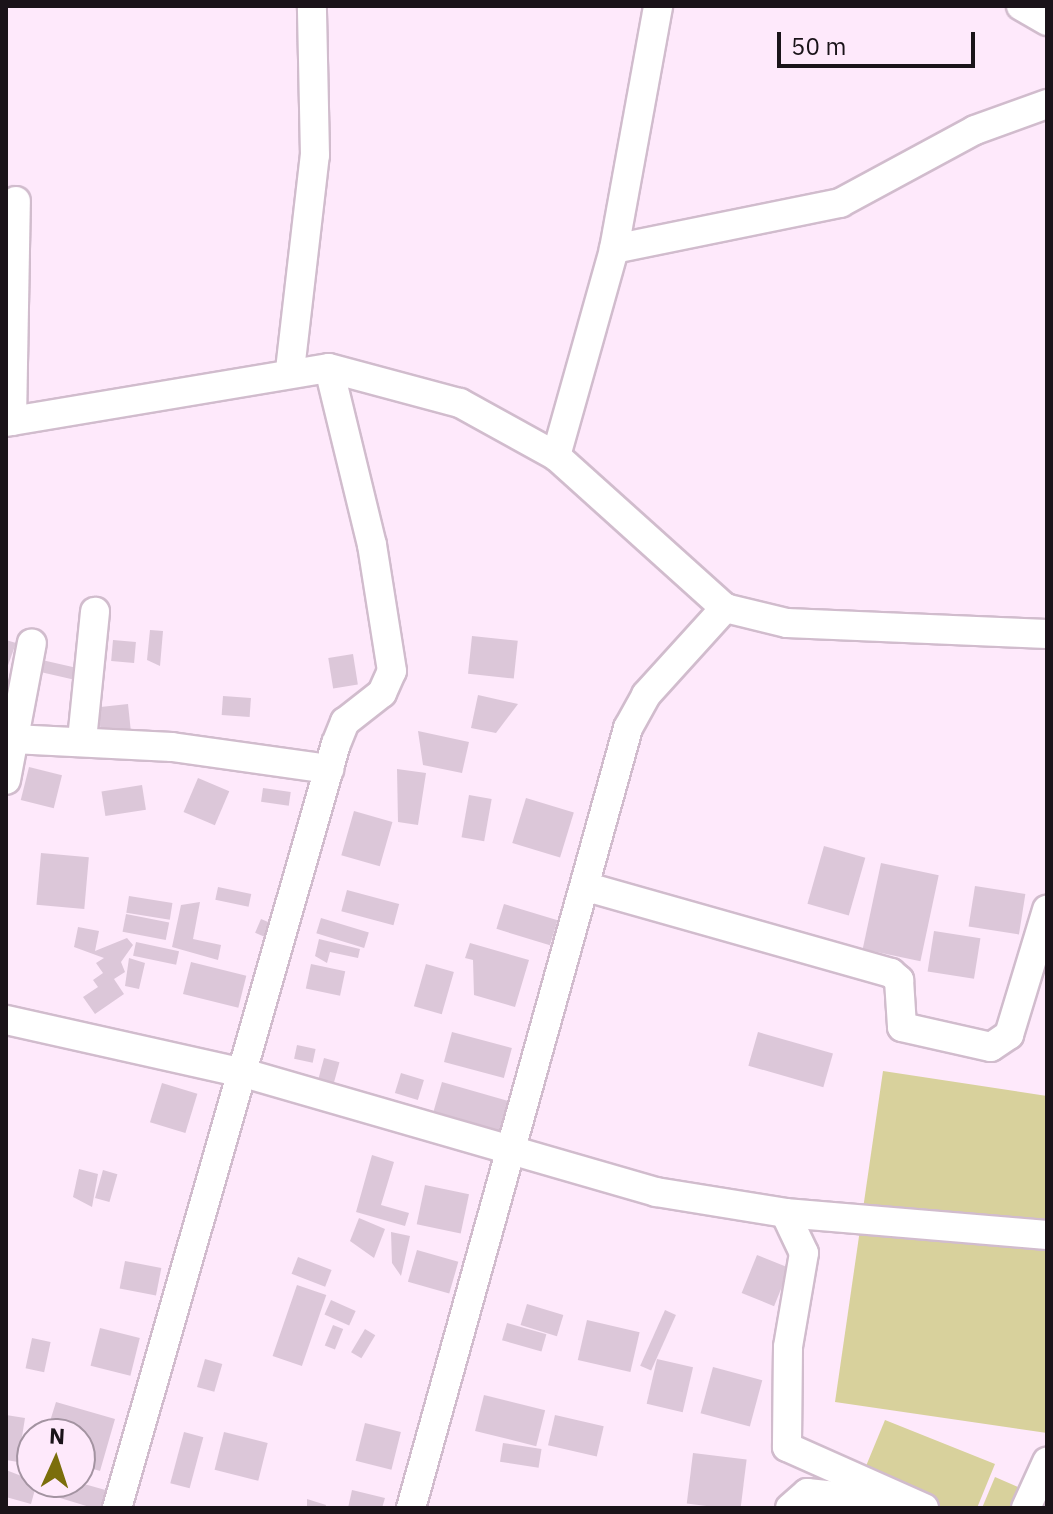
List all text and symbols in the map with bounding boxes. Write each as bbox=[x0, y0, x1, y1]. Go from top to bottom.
scale bar bbox=[781, 16, 979, 66]
text: 50 m bbox=[791, 30, 846, 62]
north arrow bbox=[16, 1418, 96, 1498]
text: N bbox=[48, 1421, 66, 1450]

